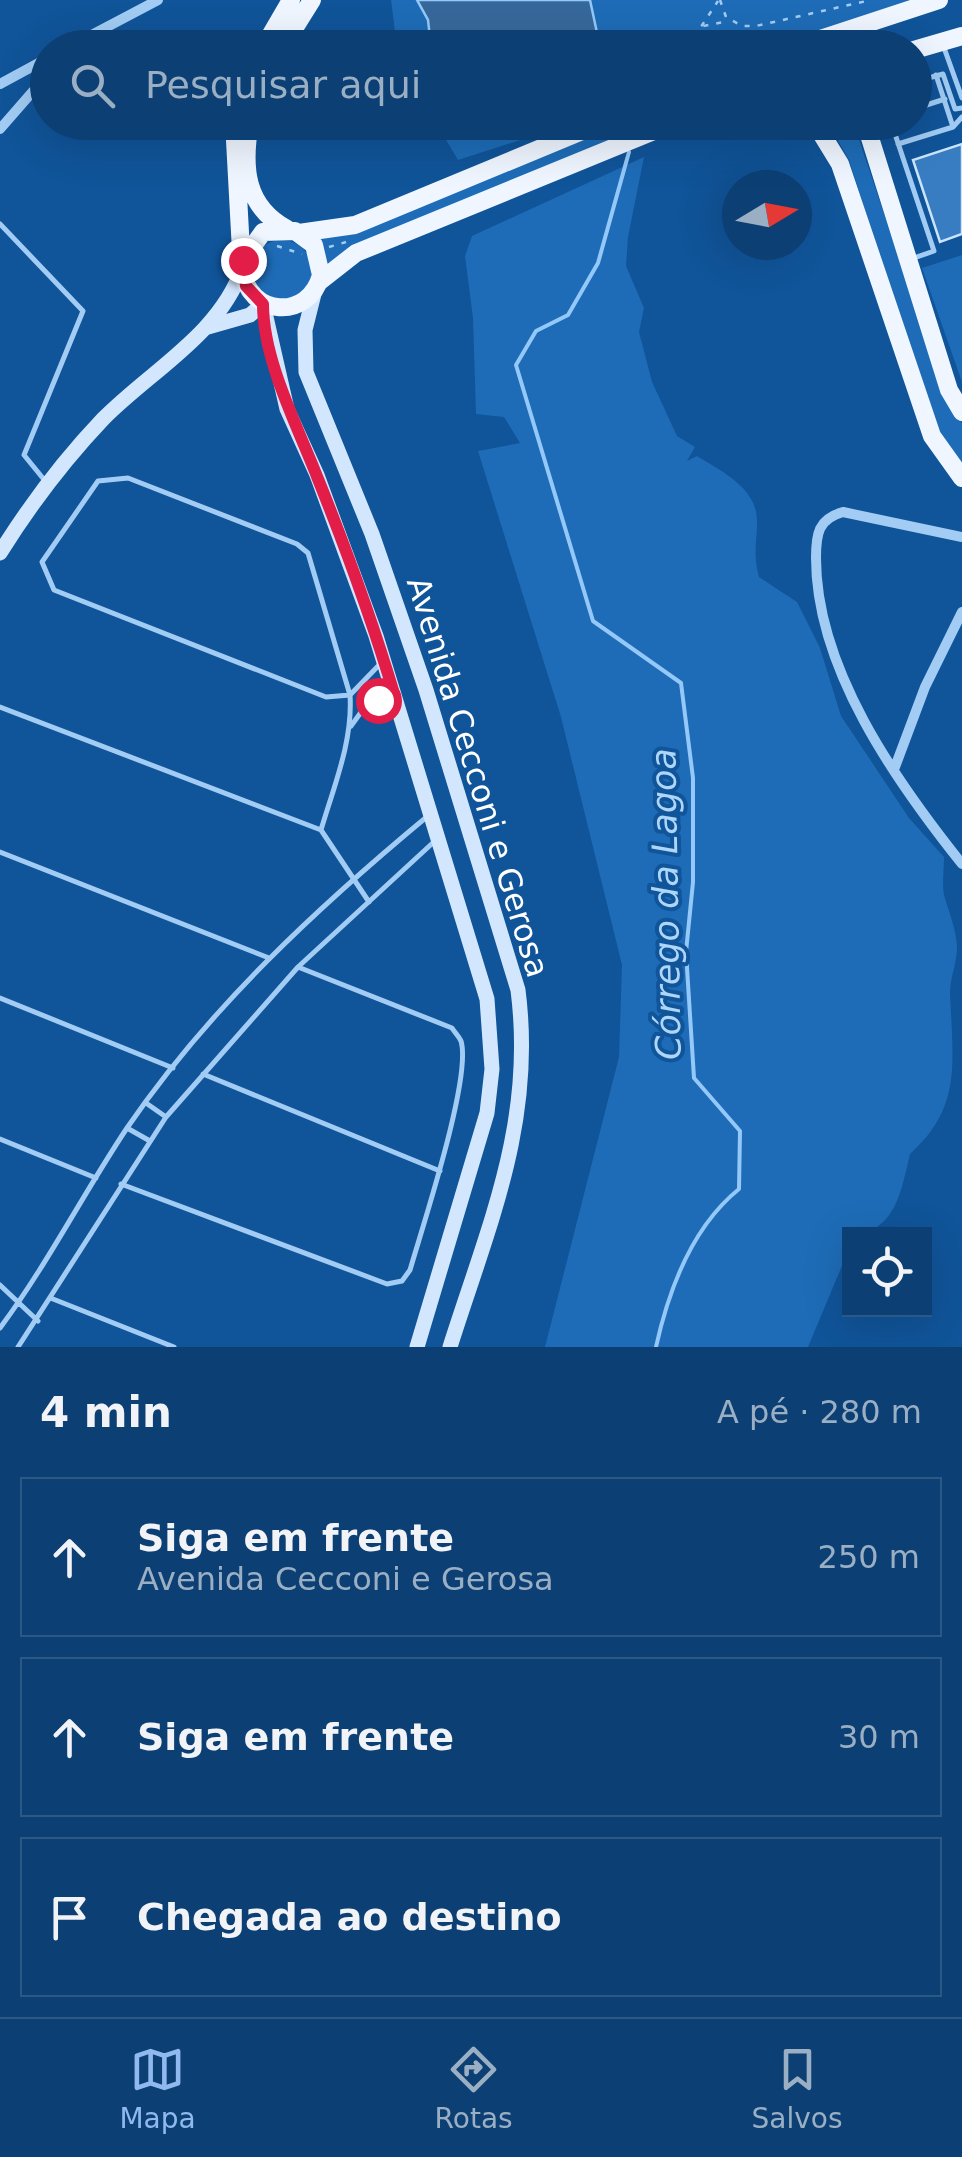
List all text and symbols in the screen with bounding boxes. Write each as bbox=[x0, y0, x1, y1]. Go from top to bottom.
search box bbox=[30, 30, 932, 140]
icon: search bbox=[65, 58, 120, 113]
text: Pesquisar aqui bbox=[145, 63, 421, 107]
north arrow bbox=[722, 170, 812, 260]
route end bbox=[221, 238, 267, 284]
street label: Avenida Cecconi e Gerosa bbox=[399, 572, 557, 982]
route start bbox=[356, 678, 402, 724]
water label: Córrego da Lagoa bbox=[643, 748, 689, 1060]
map controls bbox=[842, 1227, 932, 1317]
button: locate bbox=[842, 1227, 932, 1317]
text: 4 min bbox=[40, 1388, 172, 1437]
text: A pé · 280 m bbox=[717, 1393, 922, 1431]
text: Siga em frente bbox=[137, 1516, 454, 1560]
icon: ahead bbox=[42, 1530, 97, 1585]
text: 250 m bbox=[818, 1538, 920, 1576]
text: Avenida Cecconi e Gerosa bbox=[137, 1560, 554, 1598]
icon: ahead bbox=[42, 1710, 97, 1765]
text: Siga em frente bbox=[137, 1715, 454, 1759]
text: 30 m bbox=[838, 1718, 920, 1756]
icon: arrive bbox=[42, 1890, 97, 1945]
text: Chegada ao destino bbox=[137, 1895, 562, 1939]
tab: Mapa bbox=[119, 2042, 196, 2135]
tab: Rotas bbox=[435, 2042, 513, 2135]
tab: Salvos bbox=[752, 2042, 843, 2135]

